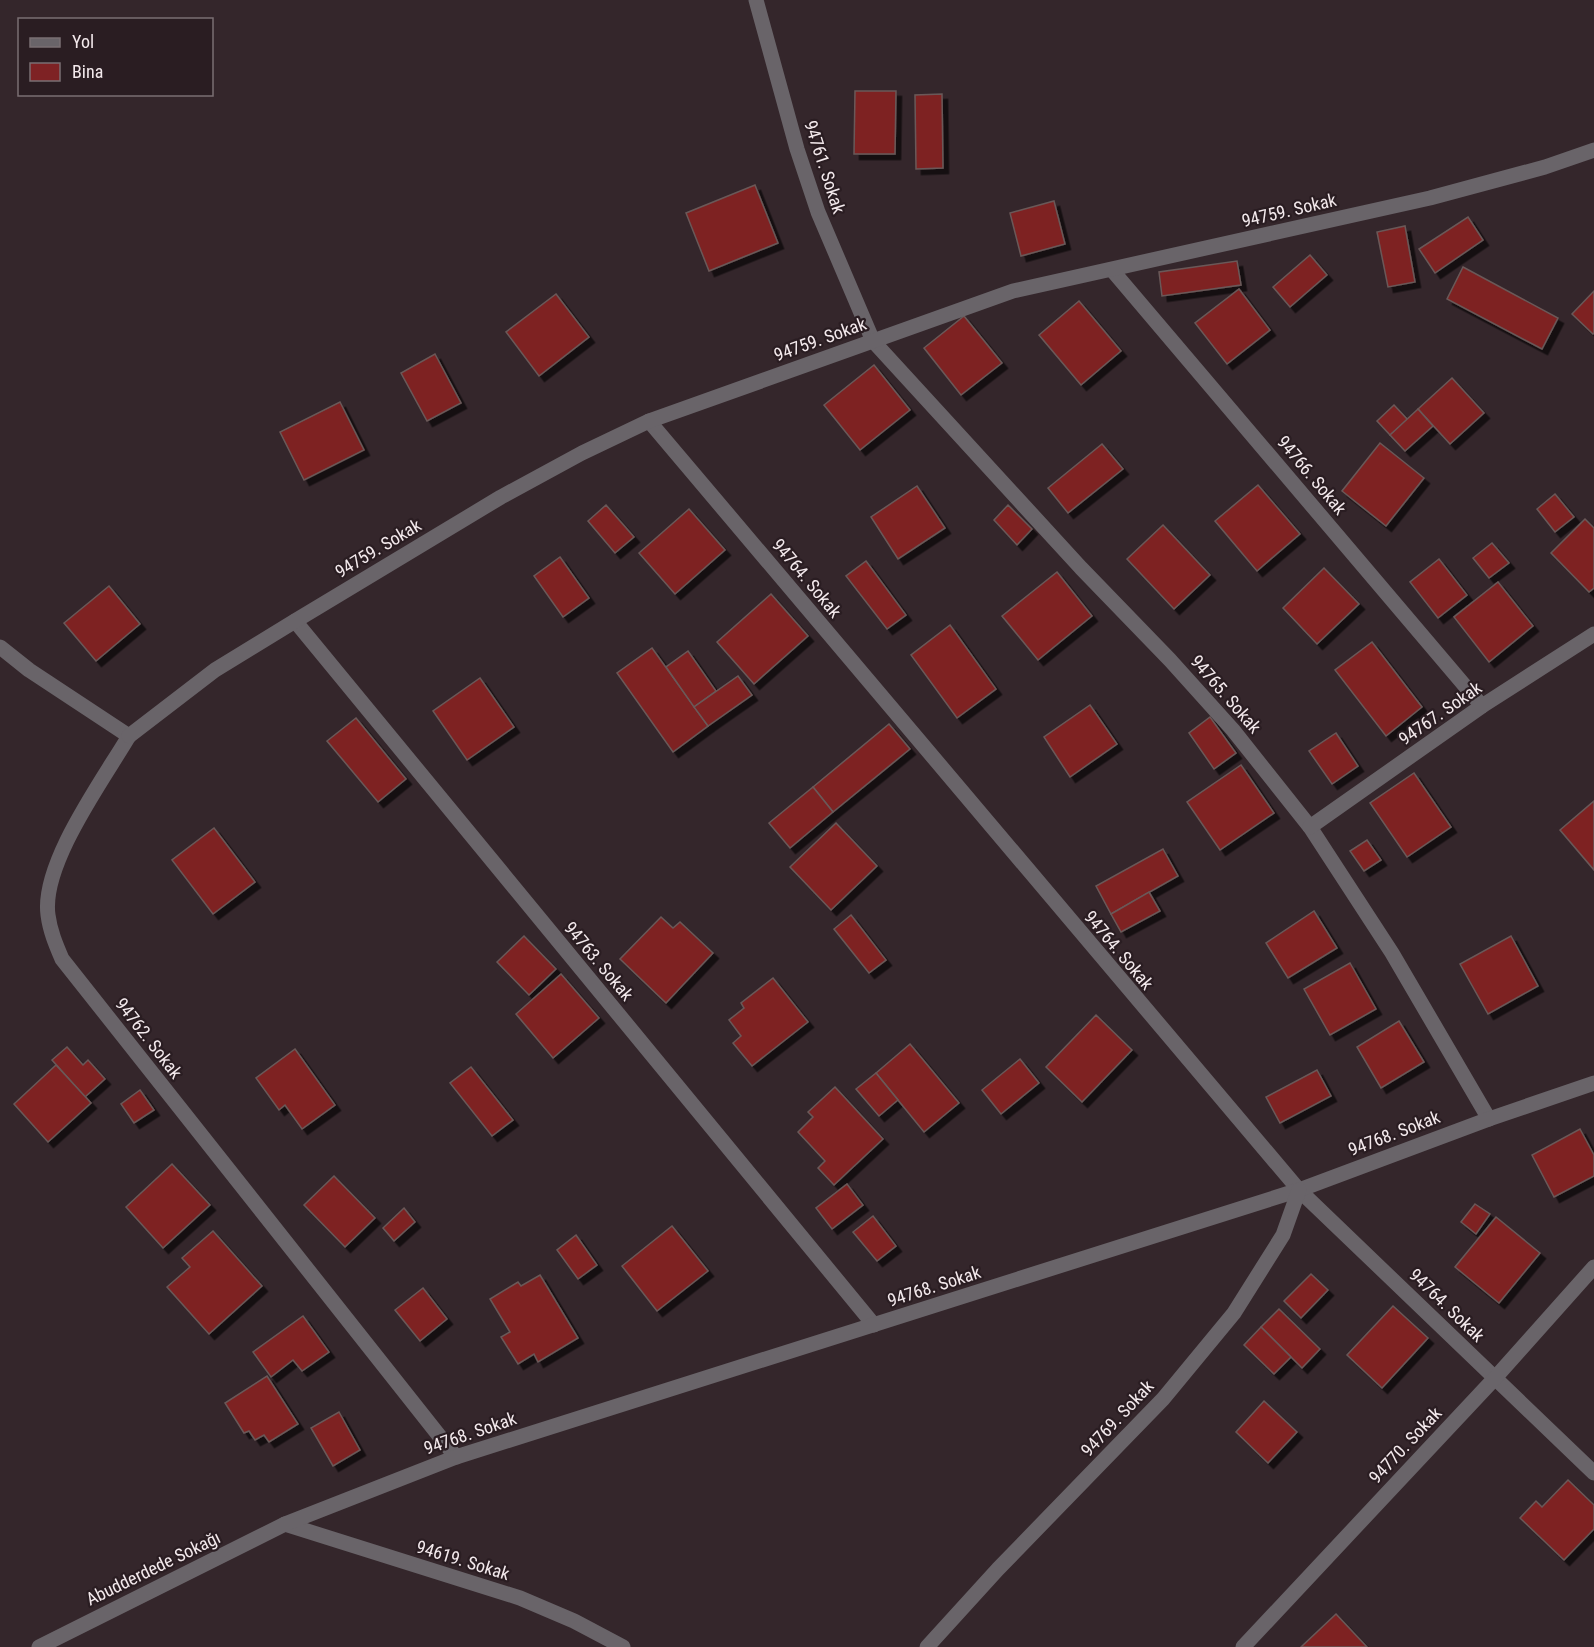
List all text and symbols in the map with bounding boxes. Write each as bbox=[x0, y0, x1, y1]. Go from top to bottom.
legend bbox=[18, 18, 213, 96]
text: Yol bbox=[72, 31, 94, 52]
text: Bina bbox=[72, 61, 103, 82]
street label: 94761. Sokak bbox=[800, 118, 850, 216]
street label: 94759. Sokak bbox=[1240, 189, 1338, 231]
street label: 94759. Sokak bbox=[771, 313, 869, 365]
street label: 94766. Sokak bbox=[1273, 431, 1351, 519]
street label: 94759. Sokak bbox=[331, 514, 425, 582]
street label: 94764. Sokak bbox=[768, 534, 846, 622]
street label: 94765. Sokak bbox=[1186, 651, 1266, 737]
street label: 94767. Sokak bbox=[1394, 677, 1486, 749]
street label: 94764. Sokak bbox=[1080, 906, 1158, 994]
street label: 94763. Sokak bbox=[560, 917, 638, 1005]
street label: 94762. Sokak bbox=[111, 994, 187, 1082]
street label: 94768. Sokak bbox=[1345, 1106, 1443, 1160]
street label: 94768. Sokak bbox=[885, 1261, 983, 1311]
street label: 94764. Sokak bbox=[1405, 1264, 1489, 1346]
street label: 94769. Sokak bbox=[1076, 1376, 1158, 1460]
street label: 94770. Sokak bbox=[1364, 1403, 1446, 1487]
street label: 94768. Sokak bbox=[421, 1407, 519, 1459]
street label: Abudderdede Sokağı bbox=[82, 1526, 224, 1610]
street label: 94619. Sokak bbox=[414, 1536, 512, 1584]

